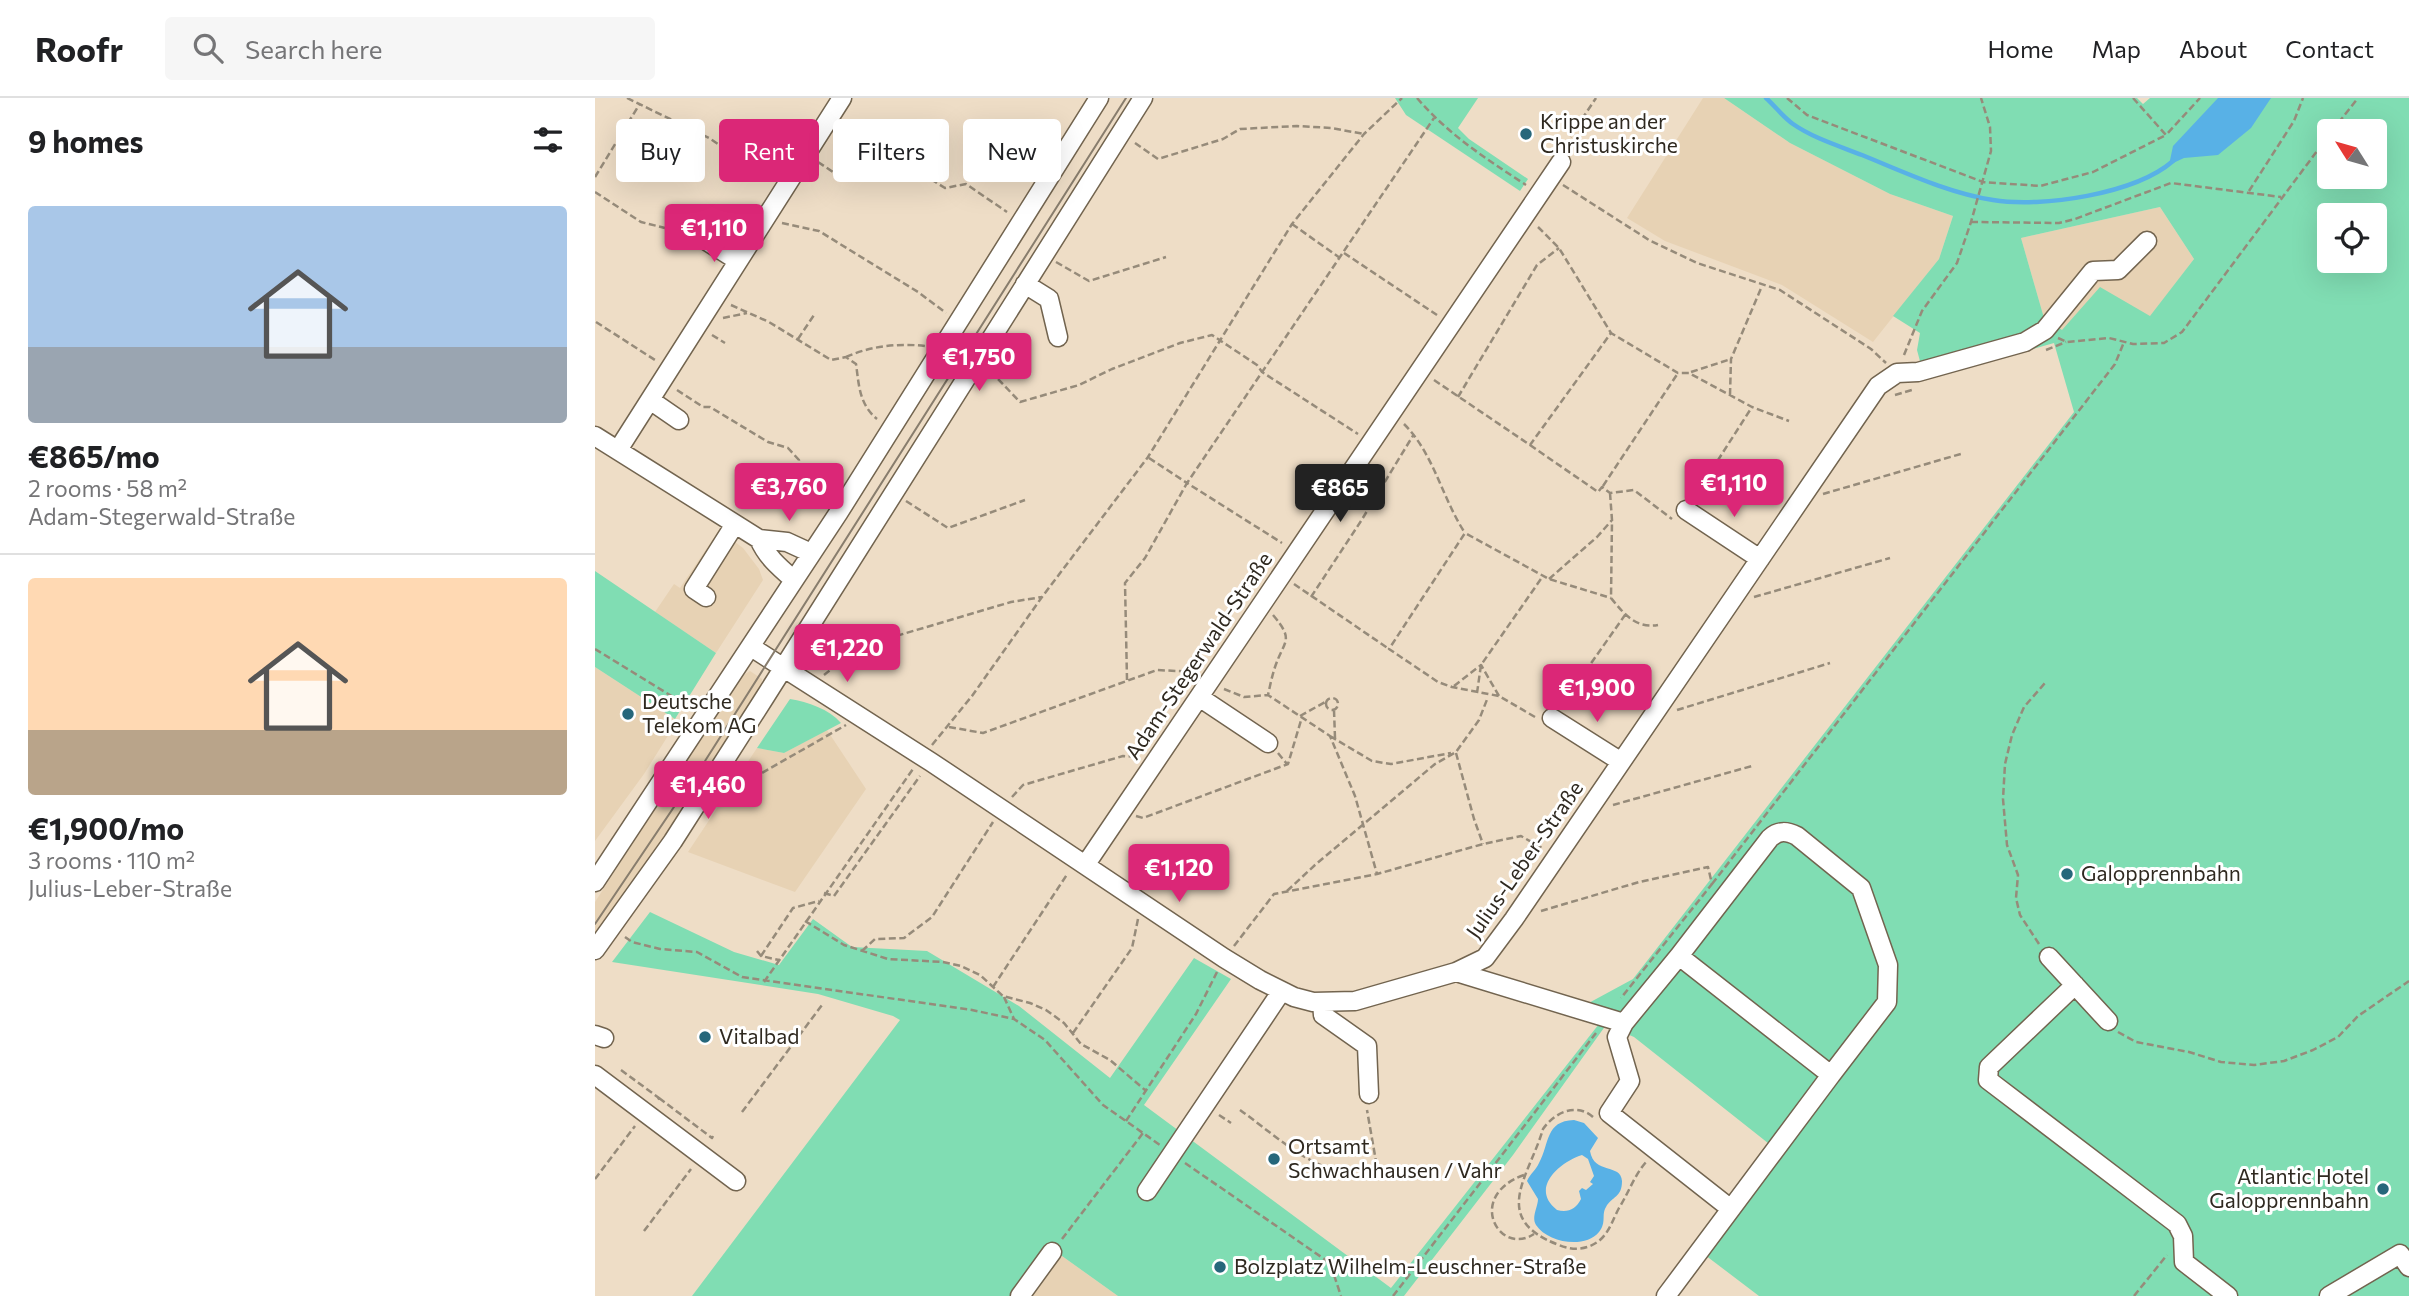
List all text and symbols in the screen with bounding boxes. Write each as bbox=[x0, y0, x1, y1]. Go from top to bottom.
search box bbox=[165, 17, 655, 80]
text: Roofr bbox=[35, 28, 123, 69]
icon: search bbox=[189, 29, 227, 67]
text: Search here bbox=[245, 33, 383, 64]
text: Home bbox=[1988, 34, 2054, 63]
text: Map bbox=[2092, 34, 2141, 63]
text: About bbox=[2179, 34, 2247, 63]
text: Contact bbox=[2285, 34, 2374, 63]
place label: Krippe an der Christuskirche bbox=[1540, 108, 1678, 157]
chip: Buy bbox=[616, 119, 705, 182]
chip: Rent bbox=[719, 119, 819, 182]
chip: Filters bbox=[833, 119, 949, 182]
chip: New bbox=[963, 119, 1061, 182]
north arrow bbox=[2317, 119, 2387, 189]
map controls bbox=[2317, 119, 2387, 273]
icon: filters bbox=[529, 121, 567, 159]
text: 9 homes bbox=[28, 122, 143, 159]
marker: Krippe an der Christuskirche bbox=[1518, 126, 1534, 142]
button: locate bbox=[2317, 203, 2387, 273]
pin: €1,110 bbox=[657, 204, 771, 264]
text: €1,110 bbox=[681, 213, 747, 241]
icon: home bbox=[235, 251, 361, 377]
pin: €1,750 bbox=[922, 334, 1036, 393]
text: €1,750 bbox=[942, 342, 1016, 370]
text: €865/mo bbox=[28, 437, 160, 474]
pin: €1,110 bbox=[1677, 460, 1791, 519]
pin: €3,760 bbox=[732, 464, 846, 523]
pin: €865 bbox=[1299, 464, 1381, 524]
text: €1,110 bbox=[1701, 468, 1767, 496]
text: €3,760 bbox=[751, 472, 827, 500]
text: €865 bbox=[1311, 473, 1369, 501]
text: 2 rooms · 58 m² bbox=[28, 474, 187, 502]
text: Adam-Stegerwald-Straße bbox=[28, 502, 295, 530]
street label: Adam-Stegerwald-Straße bbox=[1119, 547, 1276, 763]
icon: home bbox=[235, 623, 361, 749]
pin: €1,220 bbox=[790, 624, 904, 684]
text: €1,220 bbox=[810, 633, 884, 661]
pin: €1,900 bbox=[1540, 664, 1654, 724]
text: €1,900 bbox=[1559, 673, 1635, 701]
place label: Deutsche Telekom AG bbox=[642, 688, 756, 737]
marker: Deutsche Telekom AG bbox=[620, 706, 636, 722]
pin: €1,460 bbox=[651, 762, 765, 821]
text: €1,460 bbox=[670, 770, 746, 798]
street label: Julius-Leber-Straße bbox=[1460, 776, 1587, 943]
text: €1,900/mo bbox=[28, 809, 184, 846]
pin: €1,120 bbox=[1122, 844, 1236, 904]
text: 3 rooms · 110 m² bbox=[28, 846, 195, 874]
text: €1,120 bbox=[1144, 853, 1214, 881]
place label: Galopprennbahn bbox=[2081, 860, 2241, 885]
marker: Galopprennbahn bbox=[2059, 866, 2075, 882]
text: Julius-Leber-Straße bbox=[28, 874, 232, 902]
place label: Vitalbad bbox=[719, 1023, 799, 1048]
marker: Vitalbad bbox=[697, 1029, 713, 1045]
place label: Ortsamt Schwachhausen / Vahr bbox=[1288, 1133, 1502, 1182]
marker: Ortsamt Schwachhausen / Vahr bbox=[1266, 1151, 1282, 1167]
place label: Atlantic Hotel Galopprennbahn bbox=[2209, 1163, 2369, 1212]
marker: Atlantic Hotel Galopprennbahn bbox=[2375, 1181, 2391, 1197]
place label: Bolzplatz Wilhelm-Leuschner-Straße bbox=[1234, 1253, 1586, 1278]
marker: Bolzplatz Wilhelm-Leuschner-Straße bbox=[1212, 1259, 1228, 1275]

